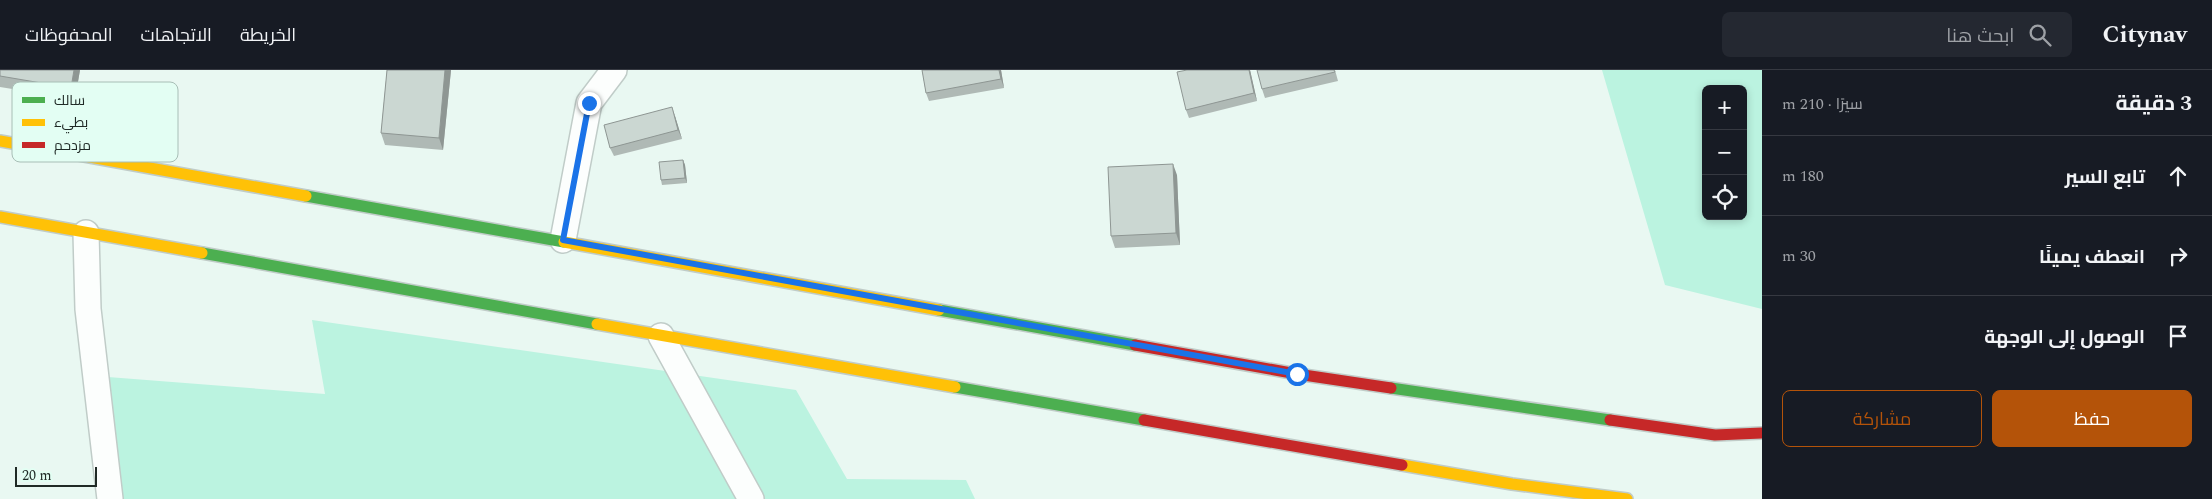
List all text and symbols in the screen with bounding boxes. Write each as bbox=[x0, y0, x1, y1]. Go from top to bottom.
search box bbox=[1722, 12, 2072, 57]
text: Citynav bbox=[2102, 17, 2187, 53]
icon: search bbox=[2026, 21, 2054, 49]
text: المحفوظات bbox=[25, 22, 113, 49]
text: الاتجاهات bbox=[141, 22, 212, 49]
text: الخريطة bbox=[240, 22, 296, 49]
text: ابحث هنا bbox=[1946, 22, 2014, 51]
legend bbox=[12, 82, 178, 162]
map controls bbox=[1702, 85, 1747, 220]
button: + bbox=[1702, 85, 1747, 130]
text: 3 دقيقة bbox=[2116, 88, 2192, 120]
text: سالك bbox=[54, 90, 85, 111]
route end bbox=[578, 92, 601, 115]
text: سيرًا · 210 m bbox=[1782, 92, 1863, 116]
text: بطيء bbox=[54, 112, 88, 134]
button: − bbox=[1702, 130, 1747, 175]
text: مزدحم bbox=[54, 135, 91, 156]
icon: ahead bbox=[2164, 162, 2192, 190]
text: تابع السير bbox=[2065, 163, 2145, 192]
text: 180 m bbox=[1782, 164, 1824, 188]
button: locate bbox=[1702, 175, 1747, 220]
icon: right bbox=[2164, 242, 2192, 270]
text: انعطف يمينًا bbox=[2039, 243, 2145, 272]
text: 30 m bbox=[1782, 244, 1816, 268]
icon: arrive bbox=[2164, 322, 2192, 350]
text: الوصول إلى الوجهة bbox=[1984, 323, 2145, 352]
route start bbox=[1286, 363, 1309, 386]
button: مشاركة bbox=[1782, 390, 1982, 447]
button: حفظ bbox=[1992, 390, 2192, 447]
scale bar bbox=[15, 464, 98, 487]
text: 20 m bbox=[22, 465, 52, 486]

